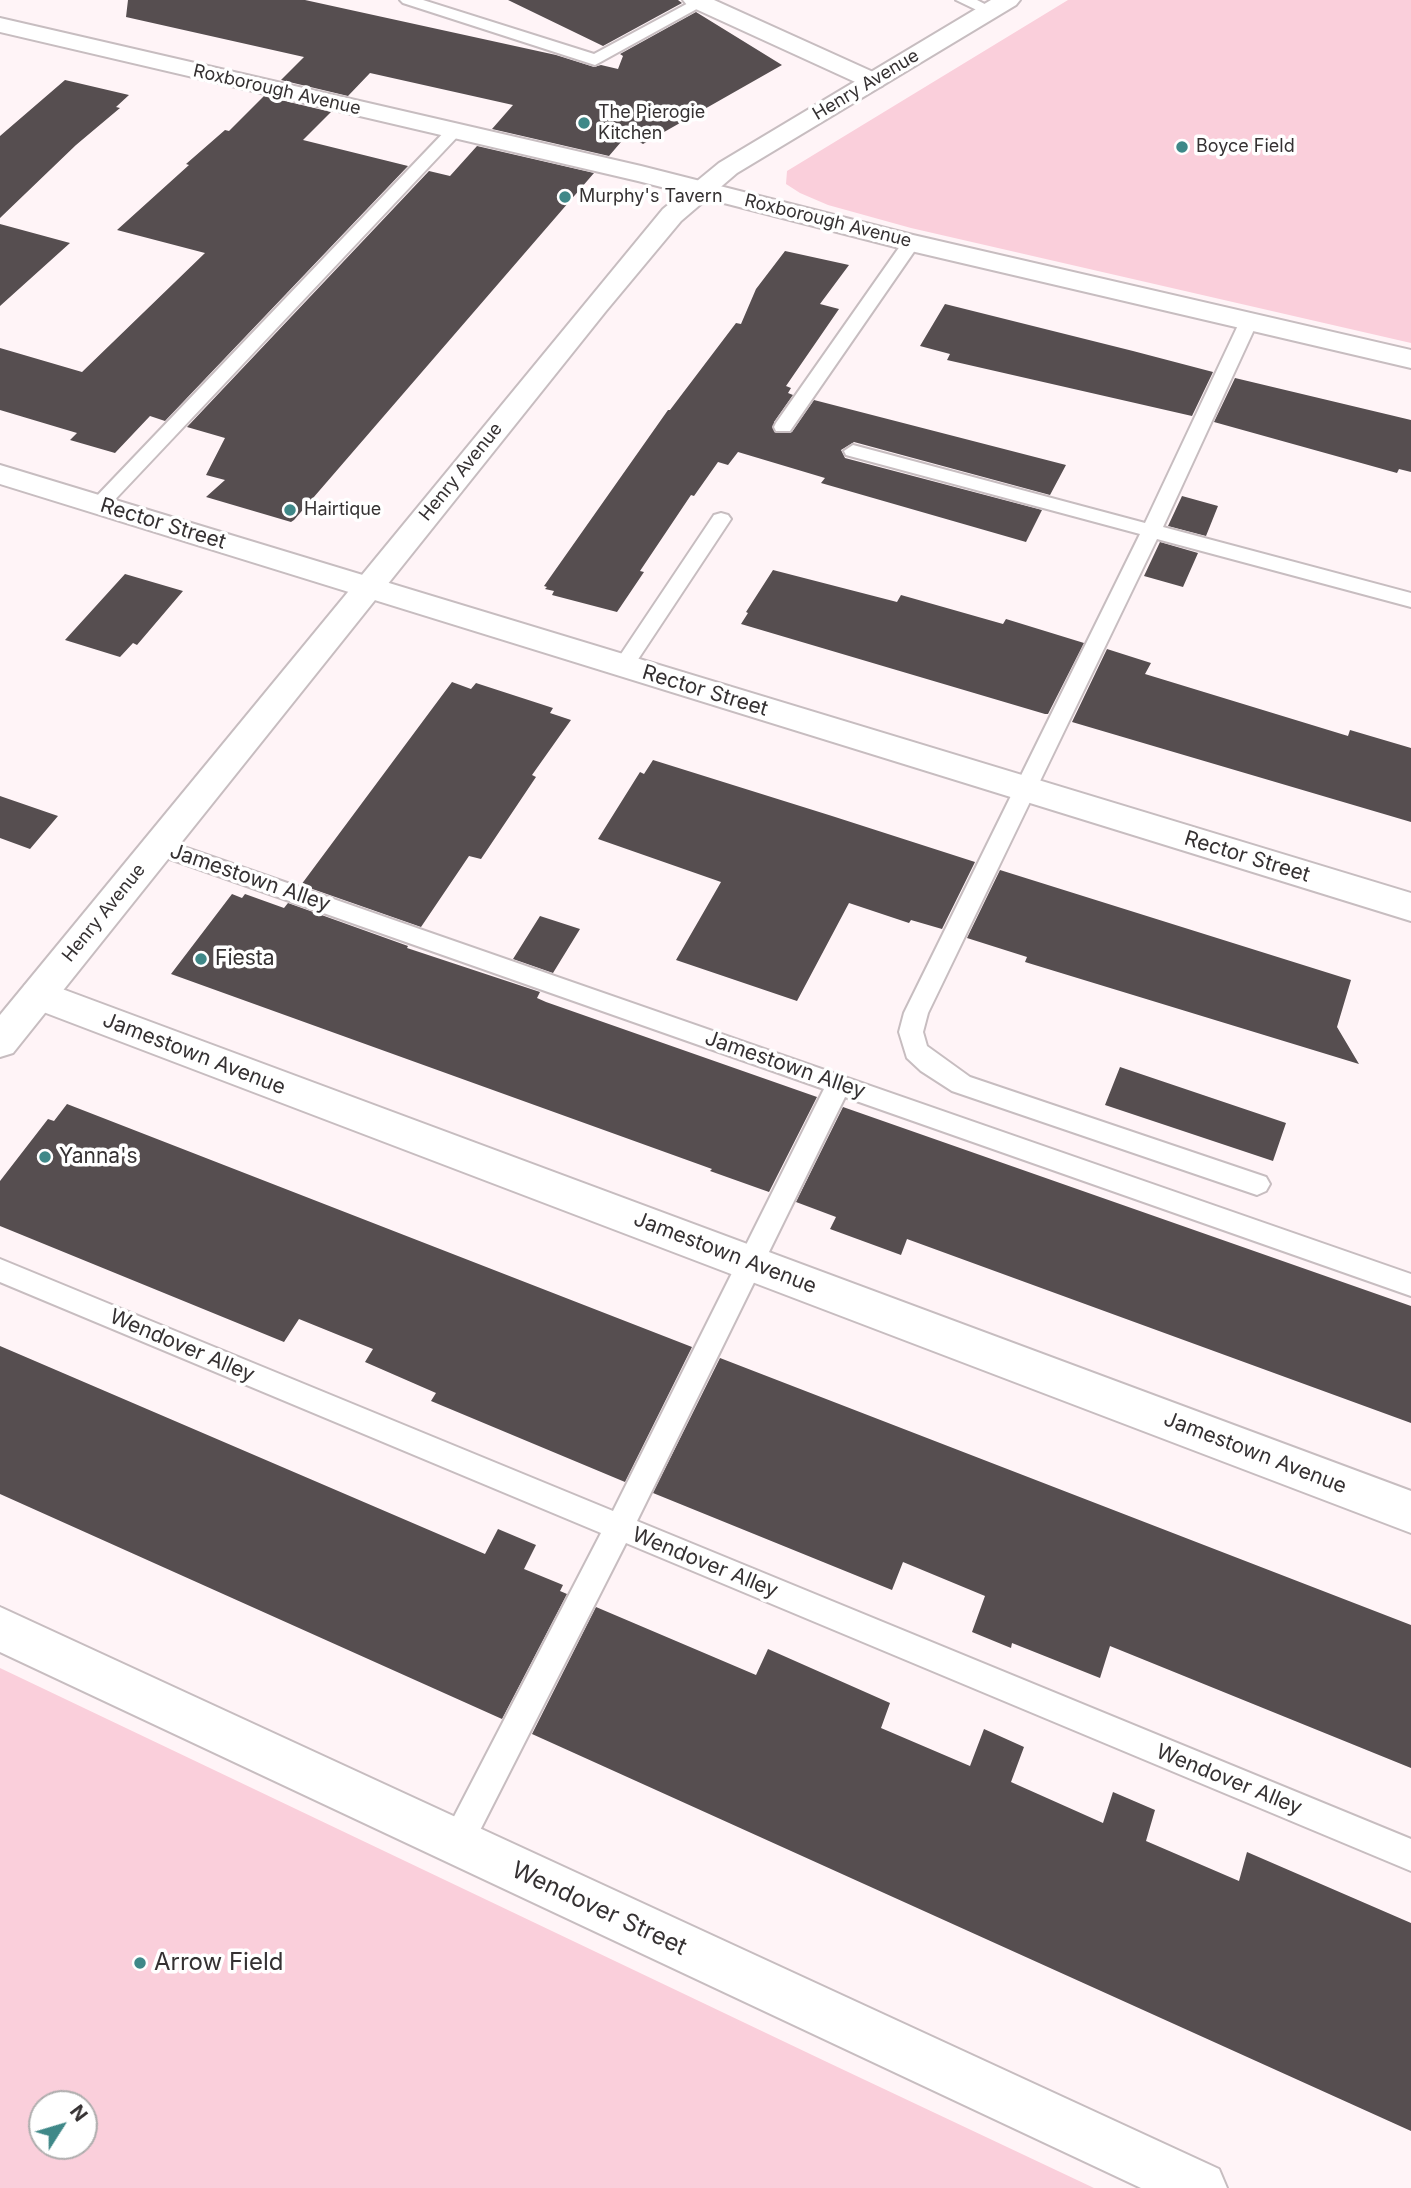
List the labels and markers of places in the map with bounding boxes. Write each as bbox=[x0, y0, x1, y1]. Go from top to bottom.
place label: The Pierogie Kitchen bbox=[598, 102, 705, 144]
marker: The Pierogie Kitchen bbox=[576, 115, 592, 131]
place label: Boyce Field bbox=[1196, 136, 1295, 158]
marker: Boyce Field bbox=[1174, 139, 1190, 155]
place label: Murphy's Tavern bbox=[579, 186, 723, 208]
marker: Murphy's Tavern bbox=[557, 189, 573, 205]
place label: Hairtique bbox=[304, 499, 381, 521]
marker: Hairtique bbox=[282, 502, 298, 518]
place label: Fiesta bbox=[215, 946, 275, 972]
marker: Fiesta bbox=[193, 951, 209, 967]
place label: Yanna's bbox=[59, 1144, 138, 1170]
marker: Yanna's bbox=[37, 1149, 53, 1165]
place label: Arrow Field bbox=[154, 1949, 283, 1977]
marker: Arrow Field bbox=[132, 1955, 148, 1971]

